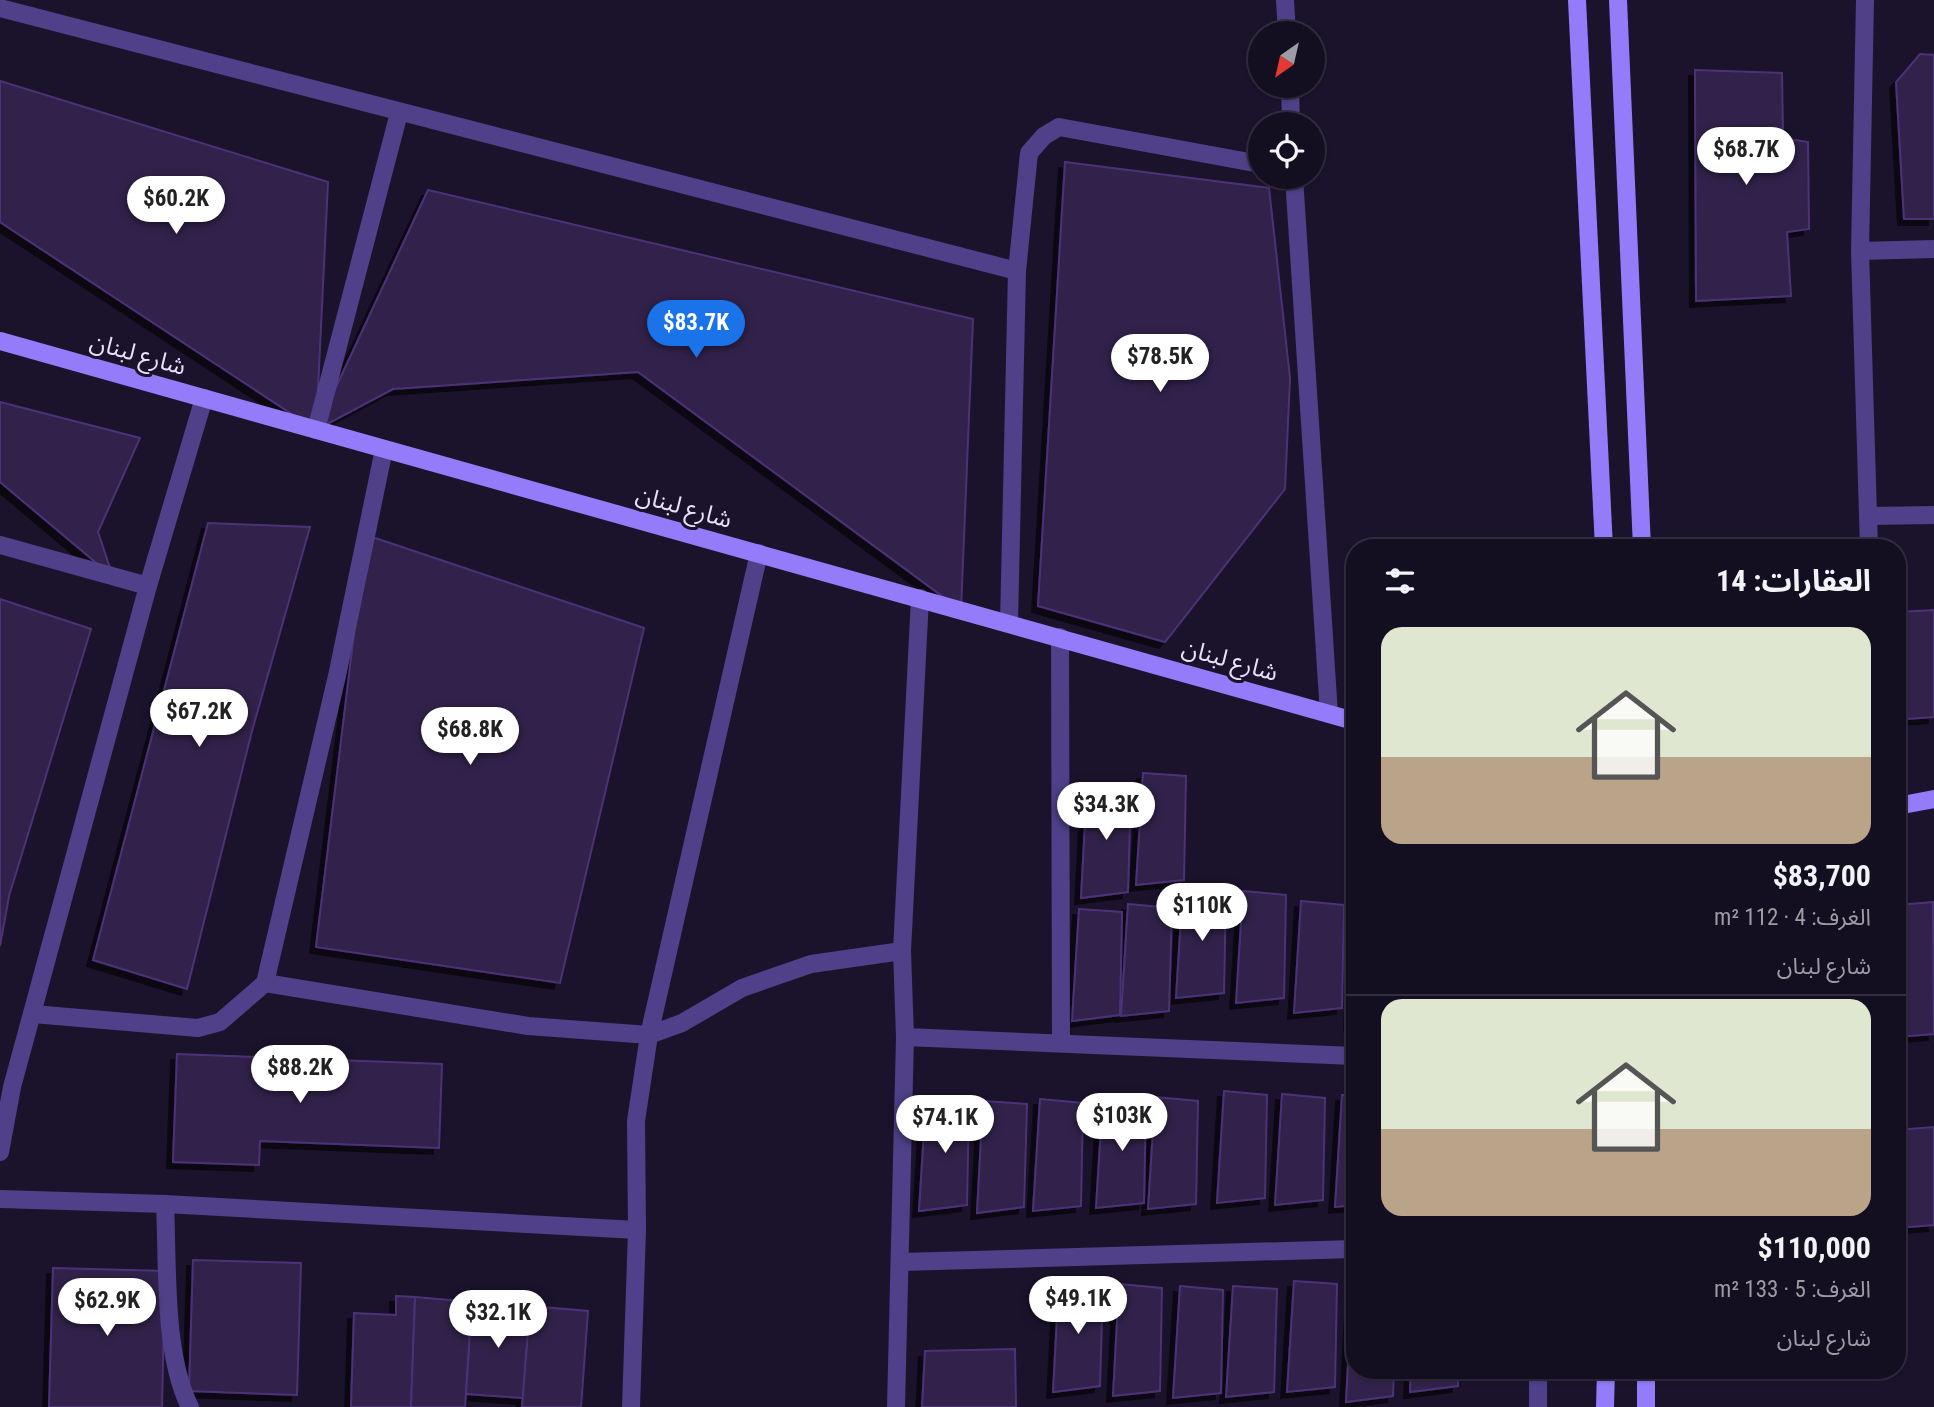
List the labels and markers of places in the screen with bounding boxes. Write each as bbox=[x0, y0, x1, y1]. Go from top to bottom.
pin: $68.7K bbox=[1689, 128, 1803, 187]
pin: $60.2K bbox=[119, 176, 233, 236]
pin: $83.7K bbox=[639, 300, 753, 360]
pin: $78.5K bbox=[1103, 334, 1217, 394]
pin: $67.2K bbox=[142, 690, 256, 749]
pin: $68.8K bbox=[413, 708, 527, 767]
pin: $34.3K bbox=[1049, 782, 1163, 842]
pin: $110K bbox=[1153, 884, 1251, 943]
pin: $88.2K bbox=[243, 1046, 357, 1105]
pin: $103K bbox=[1073, 1094, 1171, 1153]
pin: $74.1K bbox=[888, 1096, 1002, 1155]
pin: $49.1K bbox=[1021, 1276, 1135, 1336]
pin: $62.9K bbox=[50, 1278, 164, 1338]
pin: $32.1K bbox=[441, 1290, 555, 1350]

